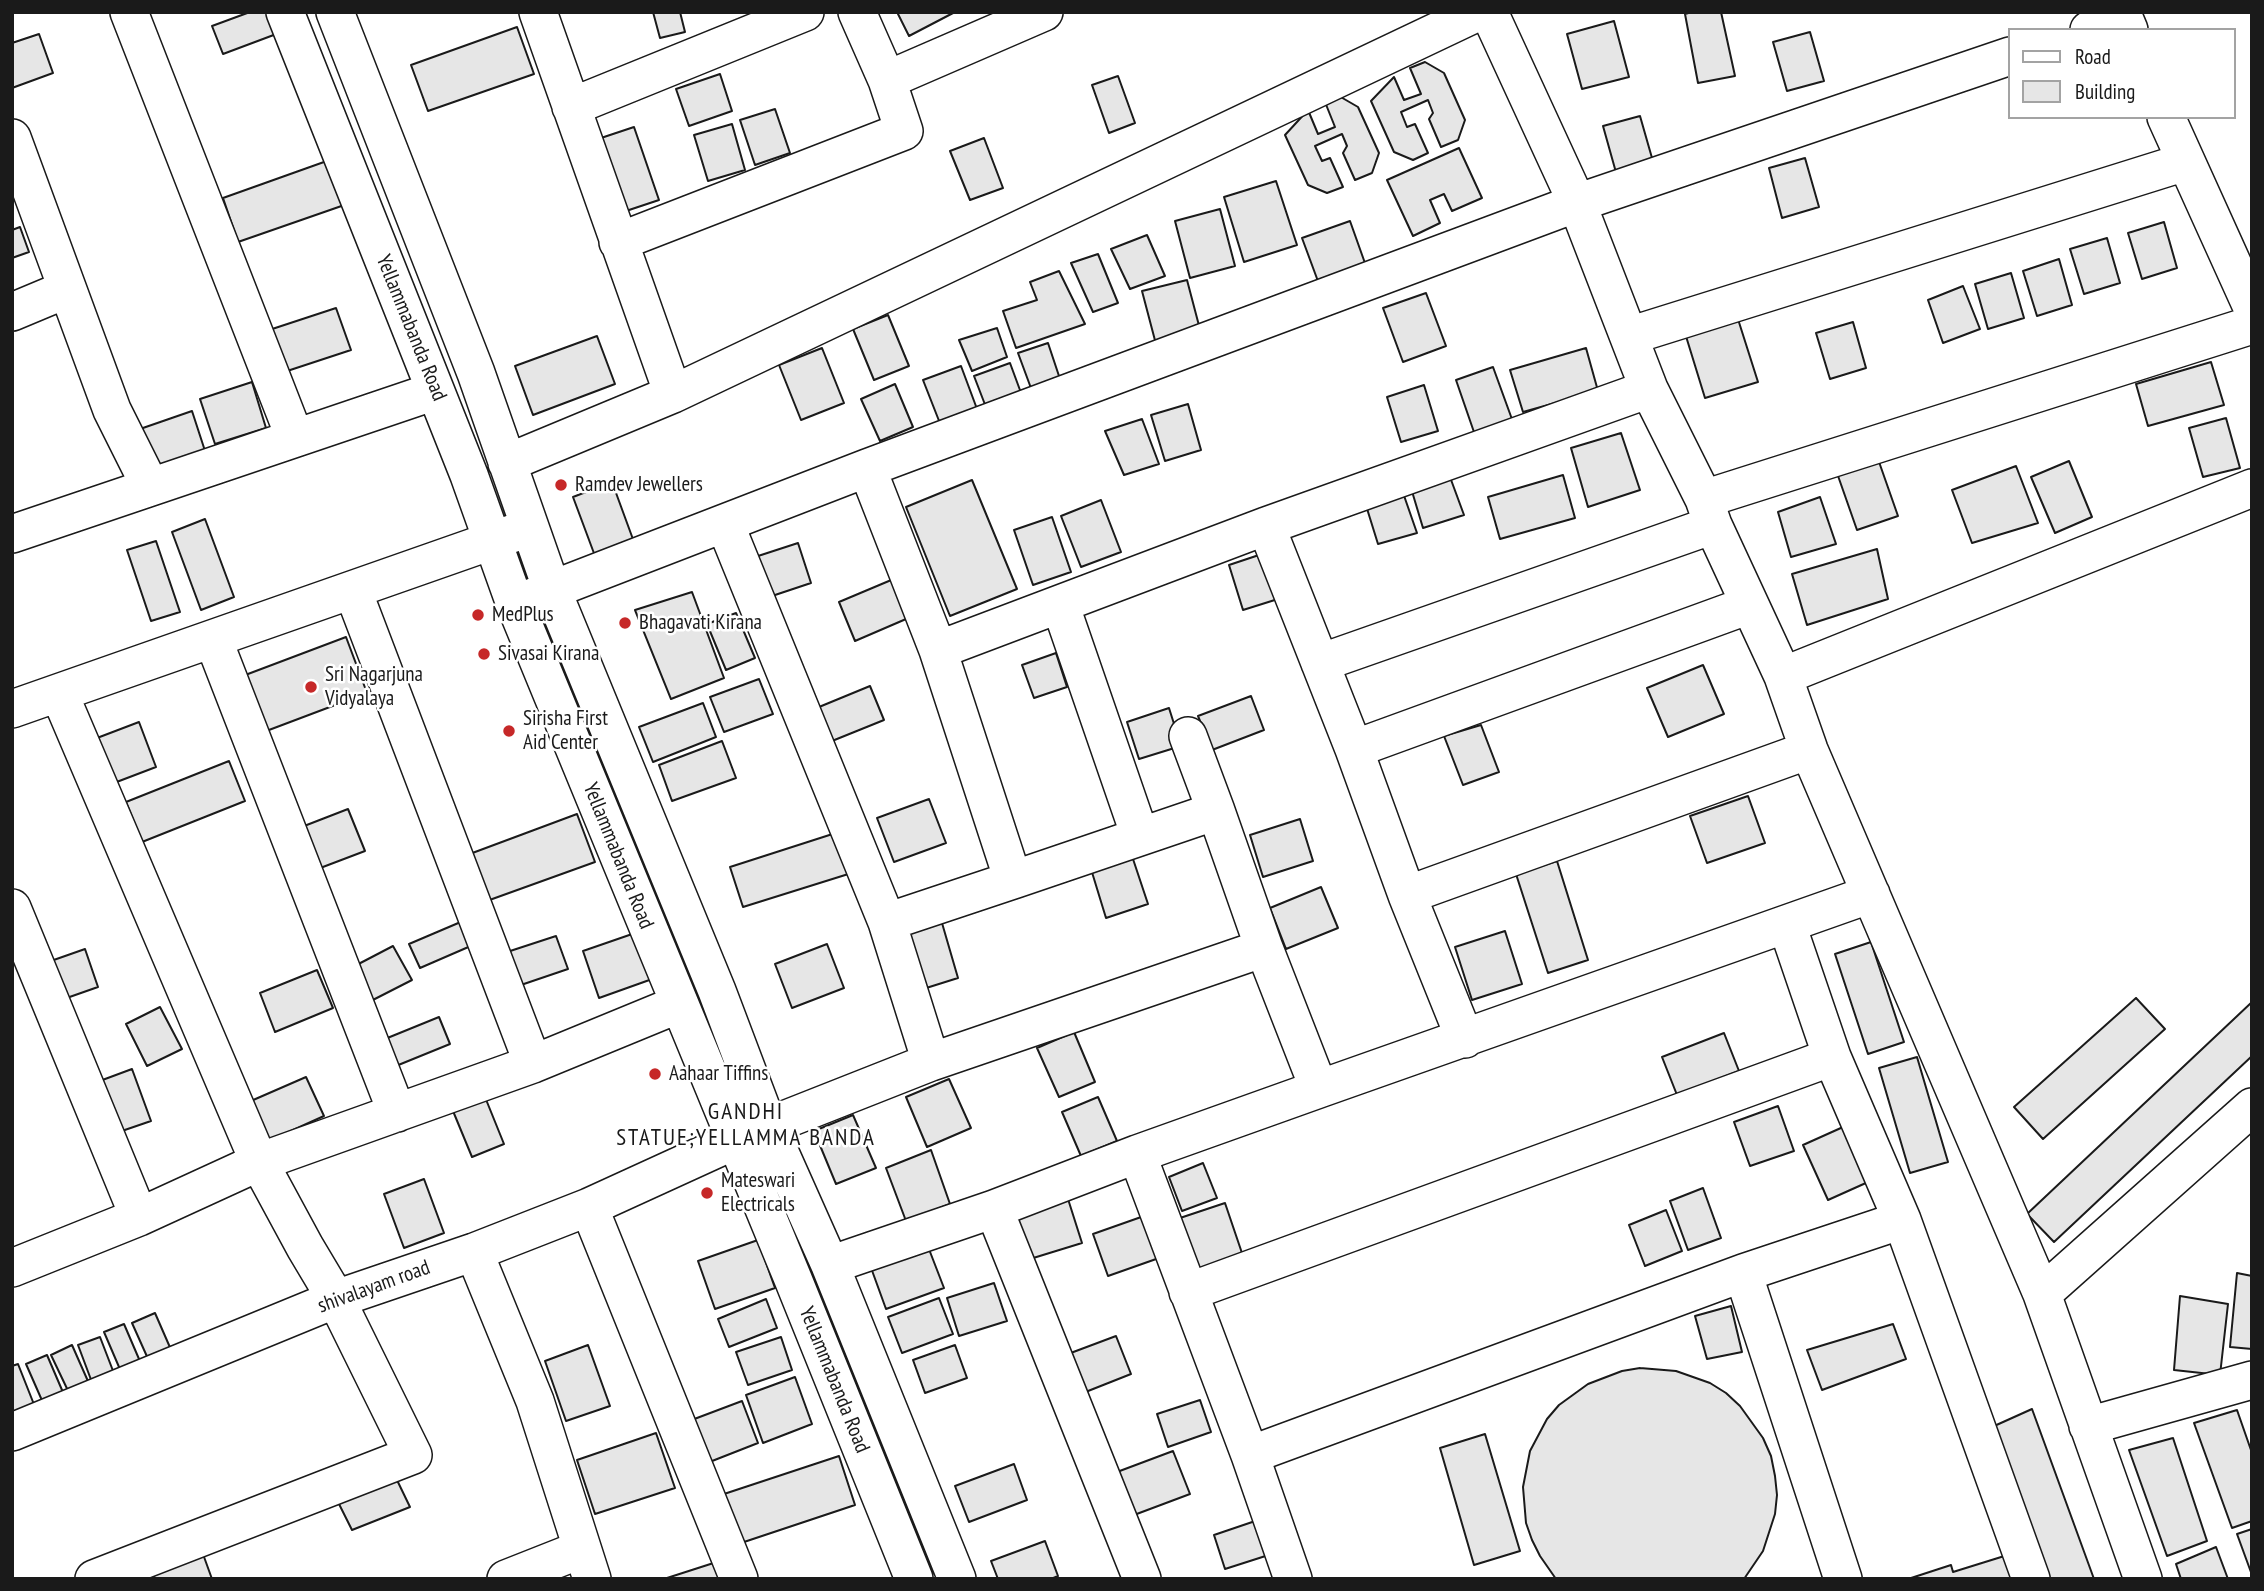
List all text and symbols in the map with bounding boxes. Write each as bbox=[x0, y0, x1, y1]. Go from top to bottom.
legend bbox=[2008, 28, 2236, 119]
text: Road bbox=[2075, 43, 2111, 70]
text: Building bbox=[2075, 78, 2135, 105]
street label: Yellammabanda Road bbox=[370, 251, 452, 405]
place label: Ramdev Jewellers bbox=[575, 472, 703, 498]
marker: Ramdev Jewellers bbox=[553, 477, 569, 493]
place label: MedPlus bbox=[492, 602, 554, 628]
marker: MedPlus bbox=[470, 607, 486, 623]
place label: Bhagavati Kirana bbox=[639, 610, 762, 636]
marker: Bhagavati Kirana bbox=[617, 615, 633, 631]
place label: Sivasai Kirana bbox=[498, 641, 599, 667]
marker: Sivasai Kirana bbox=[476, 646, 492, 662]
place label: Sri Nagarjuna Vidyalaya bbox=[325, 662, 423, 712]
marker: Sri Nagarjuna Vidyalaya bbox=[303, 679, 319, 695]
place label: Sirisha First Aid Center bbox=[523, 706, 608, 756]
marker: Sirisha First Aid Center bbox=[501, 723, 517, 739]
street label: Yellammabanda Road bbox=[577, 779, 659, 933]
place label: Aahaar Tiffins bbox=[669, 1061, 768, 1087]
marker: Aahaar Tiffins bbox=[647, 1066, 663, 1082]
district label: GANDHI STATUE;YELLAMMA BANDA bbox=[619, 1098, 873, 1152]
place label: Mateswari Electricals bbox=[721, 1168, 795, 1218]
marker: Mateswari Electricals bbox=[699, 1185, 715, 1201]
street label: shivalayam road bbox=[314, 1255, 434, 1319]
street label: Yellammabanda Road bbox=[793, 1303, 875, 1457]

